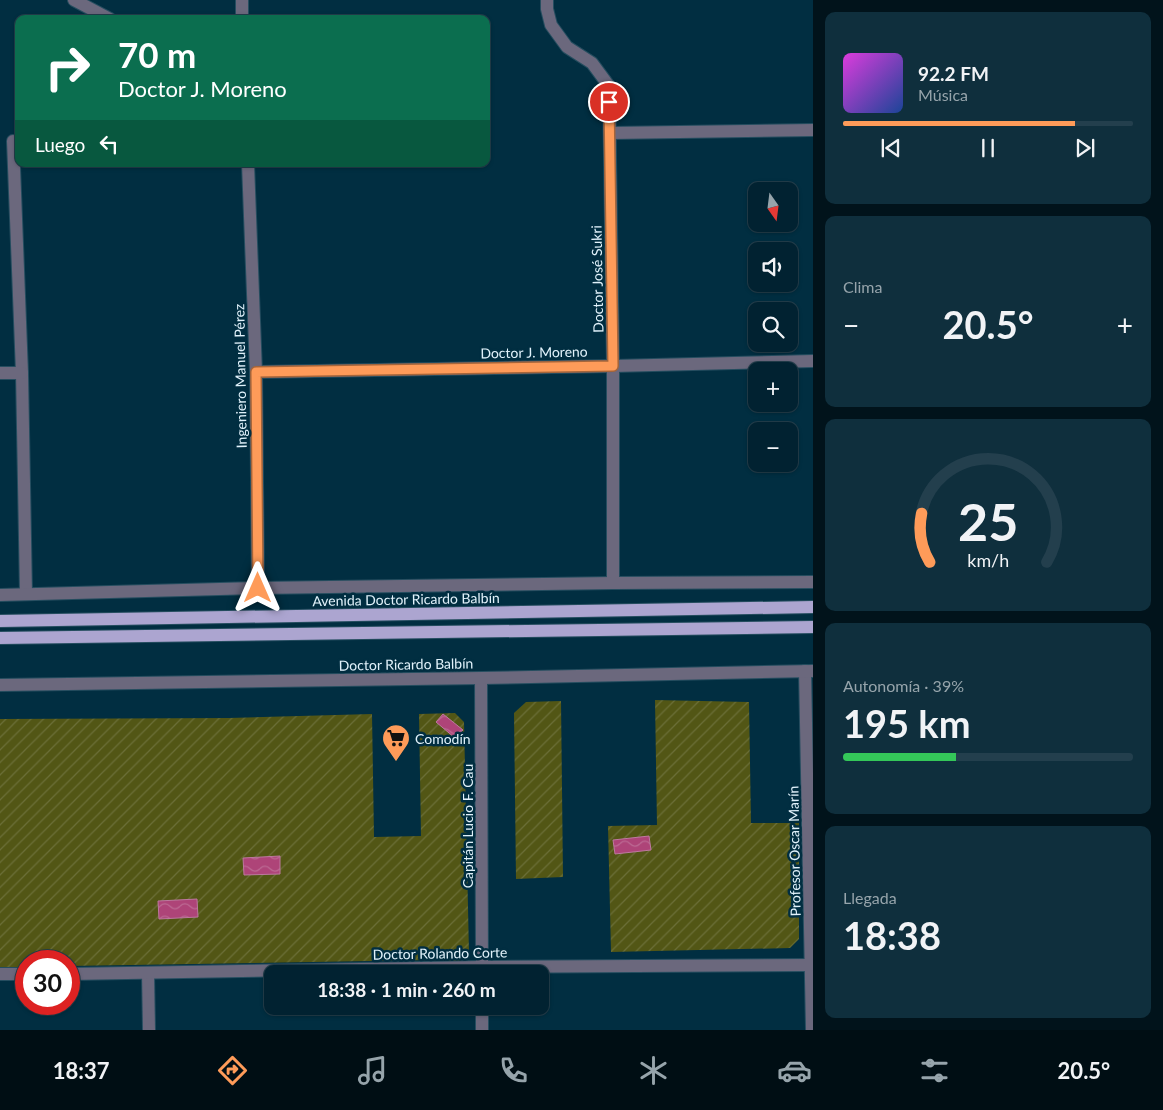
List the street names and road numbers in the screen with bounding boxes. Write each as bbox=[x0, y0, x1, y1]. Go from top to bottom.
street label: Doctor José Sukri bbox=[588, 225, 606, 333]
street label: Ingeniero Manuel Pérez bbox=[230, 304, 250, 448]
street label: Doctor J. Moreno bbox=[480, 343, 588, 361]
street label: Avenida Doctor Ricardo Balbín bbox=[312, 589, 500, 609]
street label: Doctor Ricardo Balbín bbox=[339, 654, 473, 674]
street label: Capitán Lucio F. Cau bbox=[459, 764, 476, 888]
street label: Profesor Oscar Marín bbox=[784, 786, 804, 916]
street label: Doctor Rolando Corte bbox=[372, 943, 508, 963]

